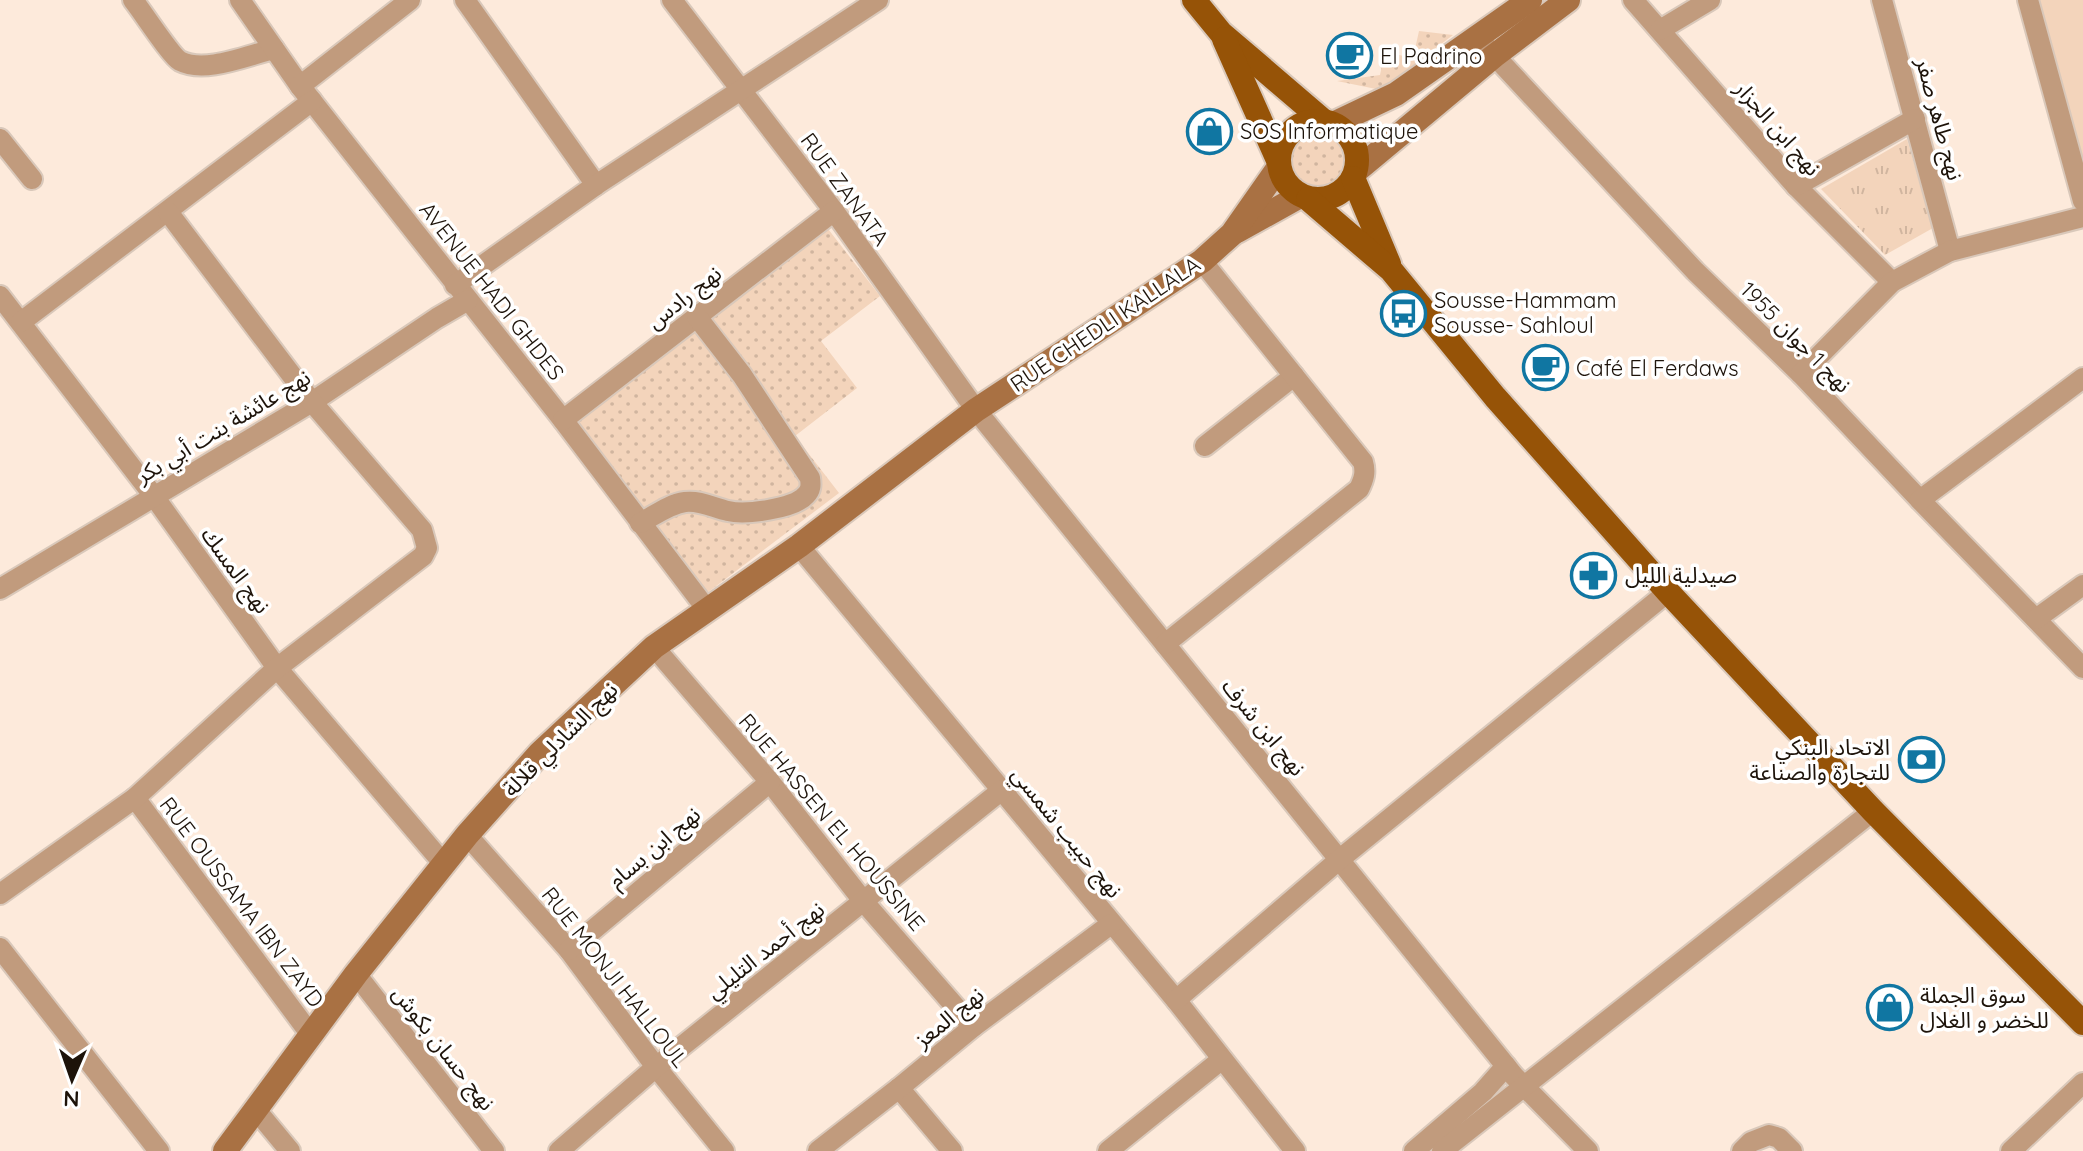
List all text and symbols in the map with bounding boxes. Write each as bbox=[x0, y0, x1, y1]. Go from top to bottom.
cafe icon: El Padrino bbox=[1325, 32, 1373, 80]
place label: El Padrino bbox=[1380, 42, 1482, 70]
street label: نهج طاهر صفر bbox=[1907, 54, 1970, 184]
street label: نهج ابن الجزار bbox=[1726, 74, 1827, 183]
shop icon: SOS Informatique bbox=[1185, 107, 1233, 155]
place label: SOS Informatique bbox=[1240, 117, 1419, 145]
street label: RUE ZANATA bbox=[795, 127, 895, 251]
street label: AVENUE HADI GHDES bbox=[414, 196, 570, 386]
street label: RUE CHEDLI KALLALA bbox=[1005, 250, 1205, 398]
street label: نهج رادس bbox=[641, 259, 729, 337]
street label: نهج 1 جوان 1955 bbox=[1733, 276, 1857, 400]
place label: Sousse-Hammam Sousse- Sahloul bbox=[1434, 286, 1617, 339]
bus stop icon: Sousse-Hammam Sousse- Sahloul bbox=[1379, 289, 1427, 337]
cafe icon: Café El Ferdaws bbox=[1521, 344, 1569, 392]
place label: Café El Ferdaws bbox=[1576, 354, 1739, 382]
street label: نهج عائشة بنت أبي بكر bbox=[130, 363, 317, 492]
street label: نهج المسك bbox=[193, 521, 277, 620]
pharmacy icon: صيدلية الليل bbox=[1570, 551, 1618, 599]
place label: صيدلية الليل bbox=[1625, 561, 1737, 589]
street label: نهج ابن شرف bbox=[1214, 673, 1312, 783]
street label: نهج الشادلي قلالة bbox=[497, 676, 626, 805]
street label: RUE HASSEN EL HOUSSINE bbox=[733, 708, 931, 936]
place label: الاتحاد البنكي للتجارة والصناعة bbox=[1750, 733, 1890, 786]
bank icon: الاتحاد البنكي للتجارة والصناعة bbox=[1897, 736, 1945, 784]
street label: نهج حبيب شمسي bbox=[1003, 761, 1129, 905]
street label: RUE OUSSAMA IBN ZAYD bbox=[154, 791, 330, 1013]
street label: نهج ابن بسام bbox=[602, 800, 708, 896]
street label: RUE MONJI HALLOUL bbox=[536, 881, 694, 1073]
street label: نهج أحمد التليلي bbox=[700, 895, 832, 1007]
street label: نهج حسان بكوش bbox=[384, 980, 501, 1118]
street label: نهج المعز bbox=[908, 981, 991, 1056]
place label: سوق الجملة للخضر و الغلال bbox=[1920, 981, 2049, 1034]
shop icon: سوق الجملة للخضر و الغلال bbox=[1865, 984, 1913, 1032]
north arrow bbox=[32, 1039, 112, 1119]
text: N bbox=[63, 1085, 80, 1113]

